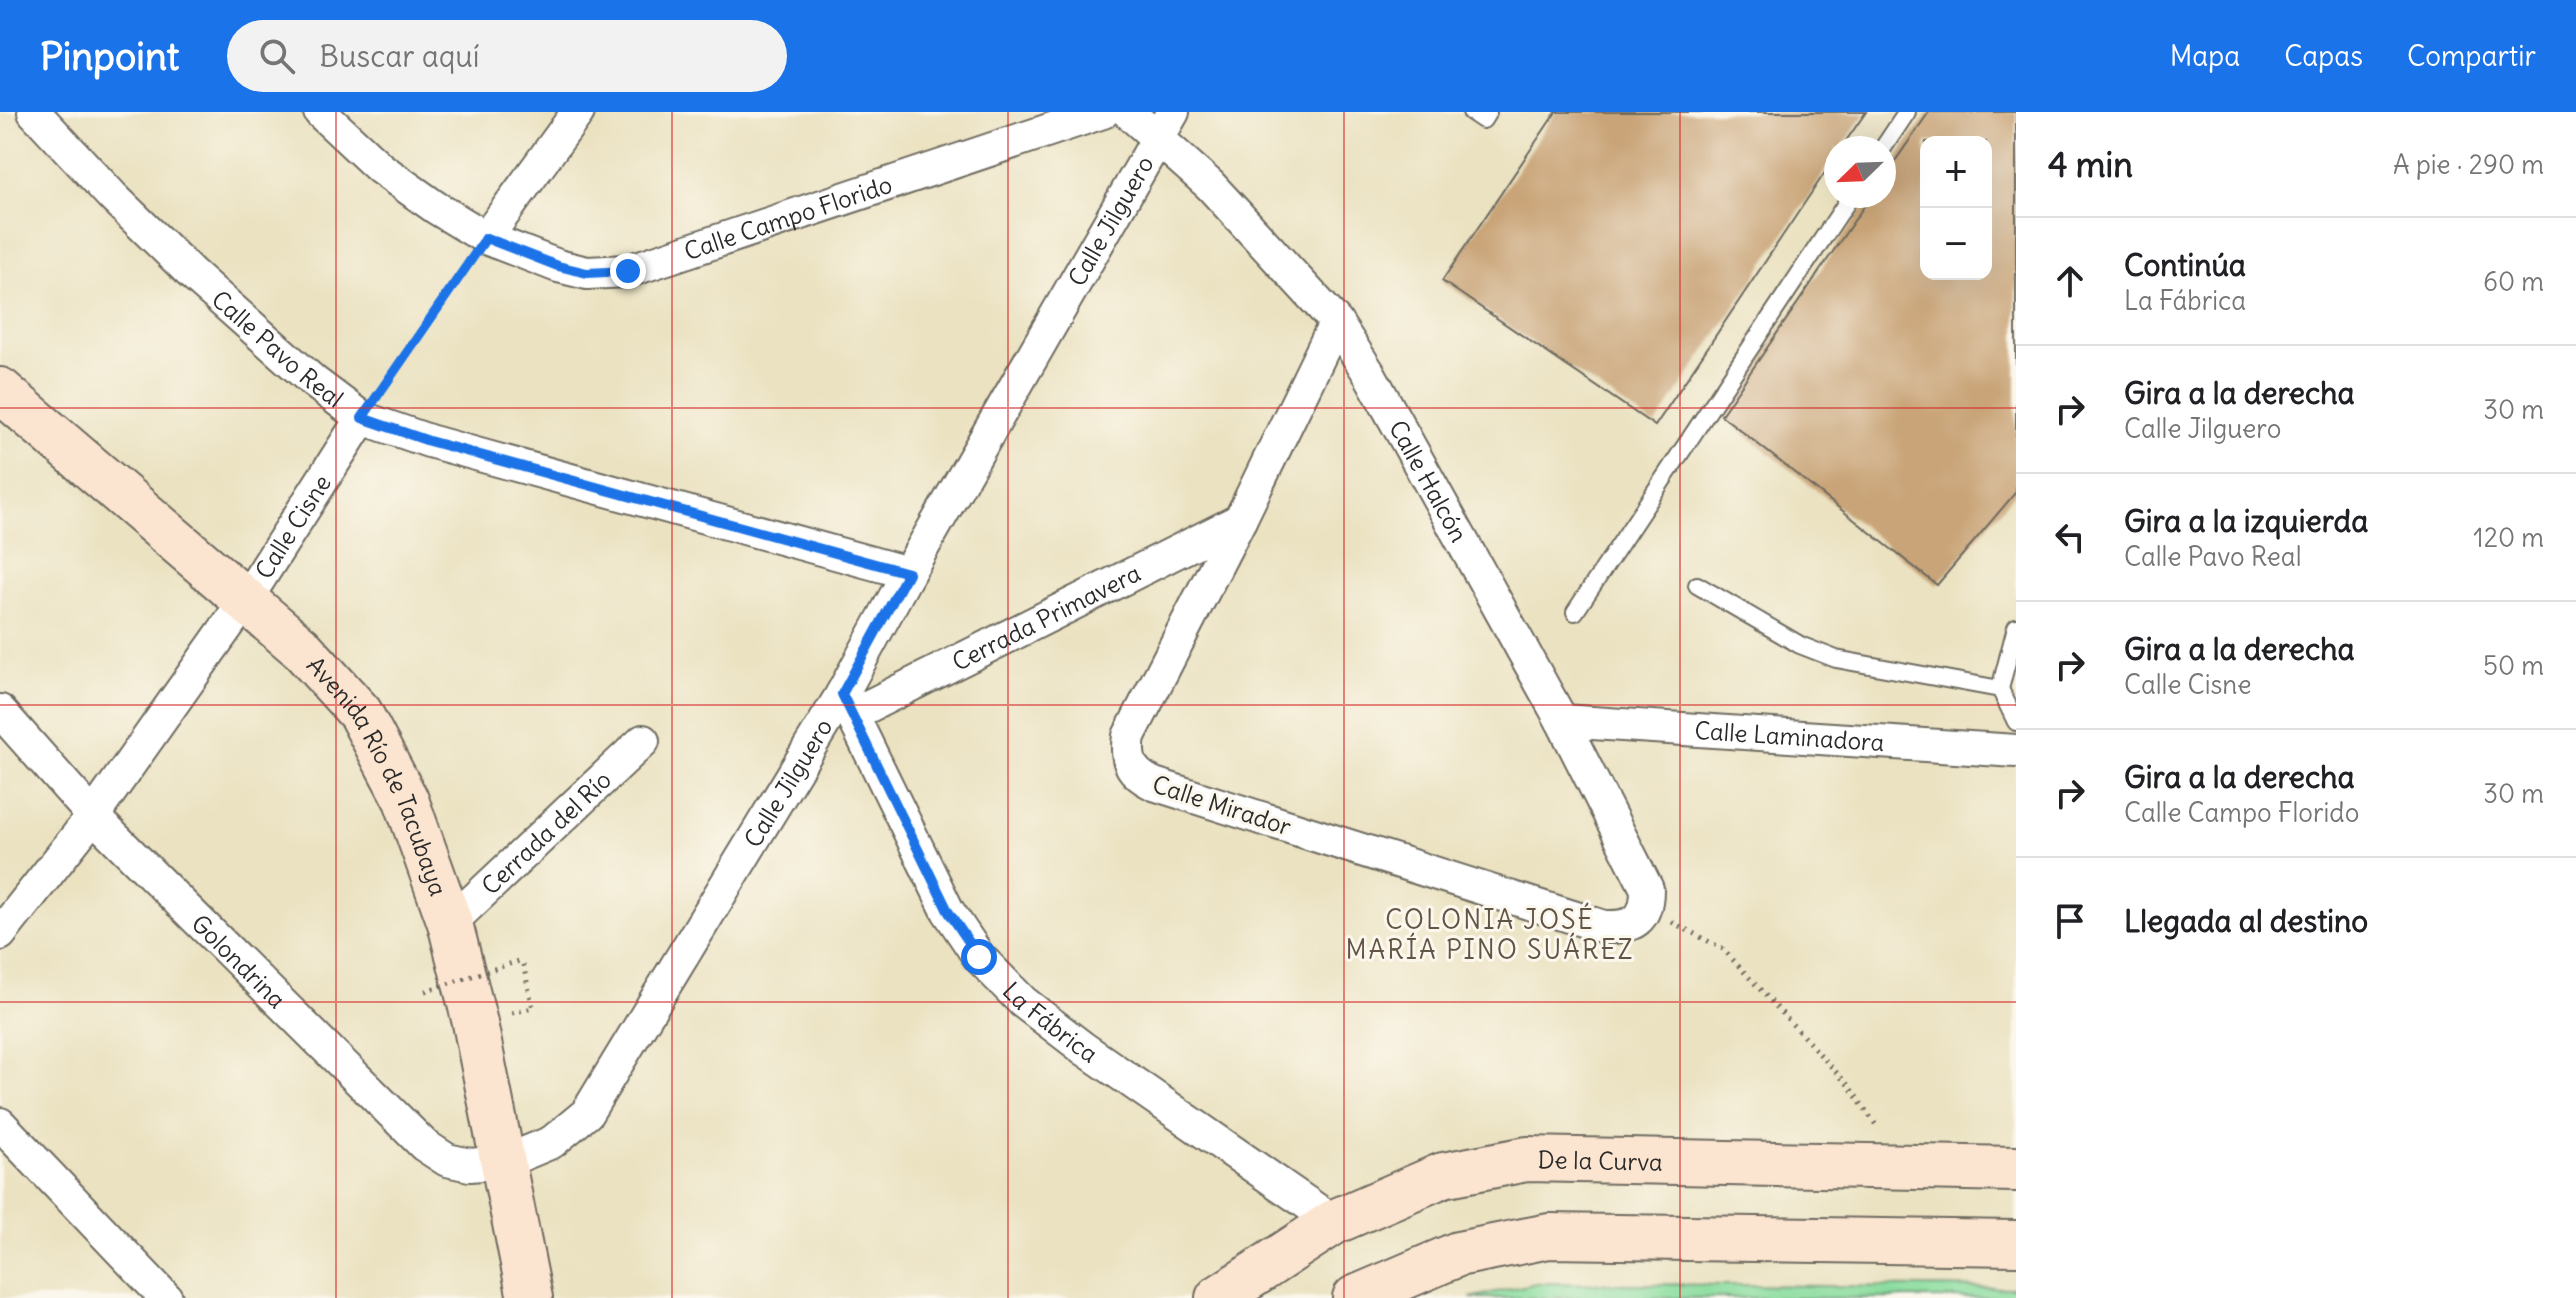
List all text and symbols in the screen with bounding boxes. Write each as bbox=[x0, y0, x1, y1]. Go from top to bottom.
search box bbox=[227, 20, 787, 92]
text: Pinpoint bbox=[40, 33, 179, 80]
icon: search bbox=[255, 34, 299, 78]
text: Buscar aquí bbox=[319, 37, 480, 75]
text: Mapa bbox=[2170, 38, 2240, 74]
text: Capas bbox=[2284, 38, 2363, 74]
text: Compartir bbox=[2407, 38, 2536, 74]
north arrow bbox=[1824, 136, 1896, 208]
map controls bbox=[1920, 136, 1992, 280]
button: + bbox=[1920, 136, 1992, 208]
text: 4 min bbox=[2048, 143, 2133, 186]
text: A pie · 290 m bbox=[2393, 148, 2544, 181]
street label: Calle Jilguero bbox=[1061, 150, 1160, 291]
street label: Calle Campo Florido bbox=[680, 169, 896, 266]
button: − bbox=[1920, 208, 1992, 280]
text: Continúa bbox=[2124, 246, 2246, 284]
route end bbox=[610, 253, 646, 289]
icon: ahead bbox=[2048, 259, 2092, 303]
text: 60 m bbox=[2483, 265, 2544, 298]
street label: Calle Pavo Real bbox=[206, 284, 349, 414]
text: La Fábrica bbox=[2124, 284, 2246, 317]
text: Gira a la derecha bbox=[2124, 374, 2355, 412]
icon: right bbox=[2048, 387, 2092, 431]
text: 30 m bbox=[2483, 393, 2544, 426]
text: Calle Jilguero bbox=[2124, 412, 2281, 445]
street label: Calle Halcón bbox=[1383, 415, 1475, 547]
street label: Calle Cisne bbox=[248, 469, 337, 584]
text: Gira a la izquierda bbox=[2124, 502, 2368, 540]
icon: left bbox=[2048, 515, 2092, 559]
text: 120 m bbox=[2473, 521, 2544, 554]
text: Calle Pavo Real bbox=[2124, 540, 2302, 573]
street label: Cerrada Primavera bbox=[947, 557, 1145, 677]
text: Gira a la derecha bbox=[2124, 630, 2355, 668]
icon: right bbox=[2048, 643, 2092, 687]
text: 50 m bbox=[2483, 649, 2544, 682]
street label: Avenida Río de Tacubaya bbox=[301, 650, 454, 900]
text: Calle Cisne bbox=[2124, 668, 2251, 701]
street label: Calle Jilguero bbox=[737, 713, 839, 853]
street label: Calle Laminadora bbox=[1694, 715, 1885, 757]
text: Gira a la derecha bbox=[2124, 758, 2355, 796]
street label: Cerrada del Río bbox=[475, 764, 617, 901]
street label: Calle Mirador bbox=[1149, 768, 1295, 842]
icon: right bbox=[2048, 771, 2092, 815]
text: 30 m bbox=[2483, 777, 2544, 810]
text: Calle Campo Florido bbox=[2124, 796, 2359, 829]
icon: arrive bbox=[2048, 899, 2092, 943]
district label: COLONIA JOSÉ MARÍA PINO SUÁREZ bbox=[1345, 902, 1635, 966]
text: Llegada al destino bbox=[2124, 902, 2368, 940]
street label: Golondrina bbox=[186, 908, 292, 1014]
route start bbox=[961, 939, 997, 975]
street label: La Fábrica bbox=[997, 976, 1104, 1069]
street label: De la Curva bbox=[1537, 1144, 1663, 1177]

